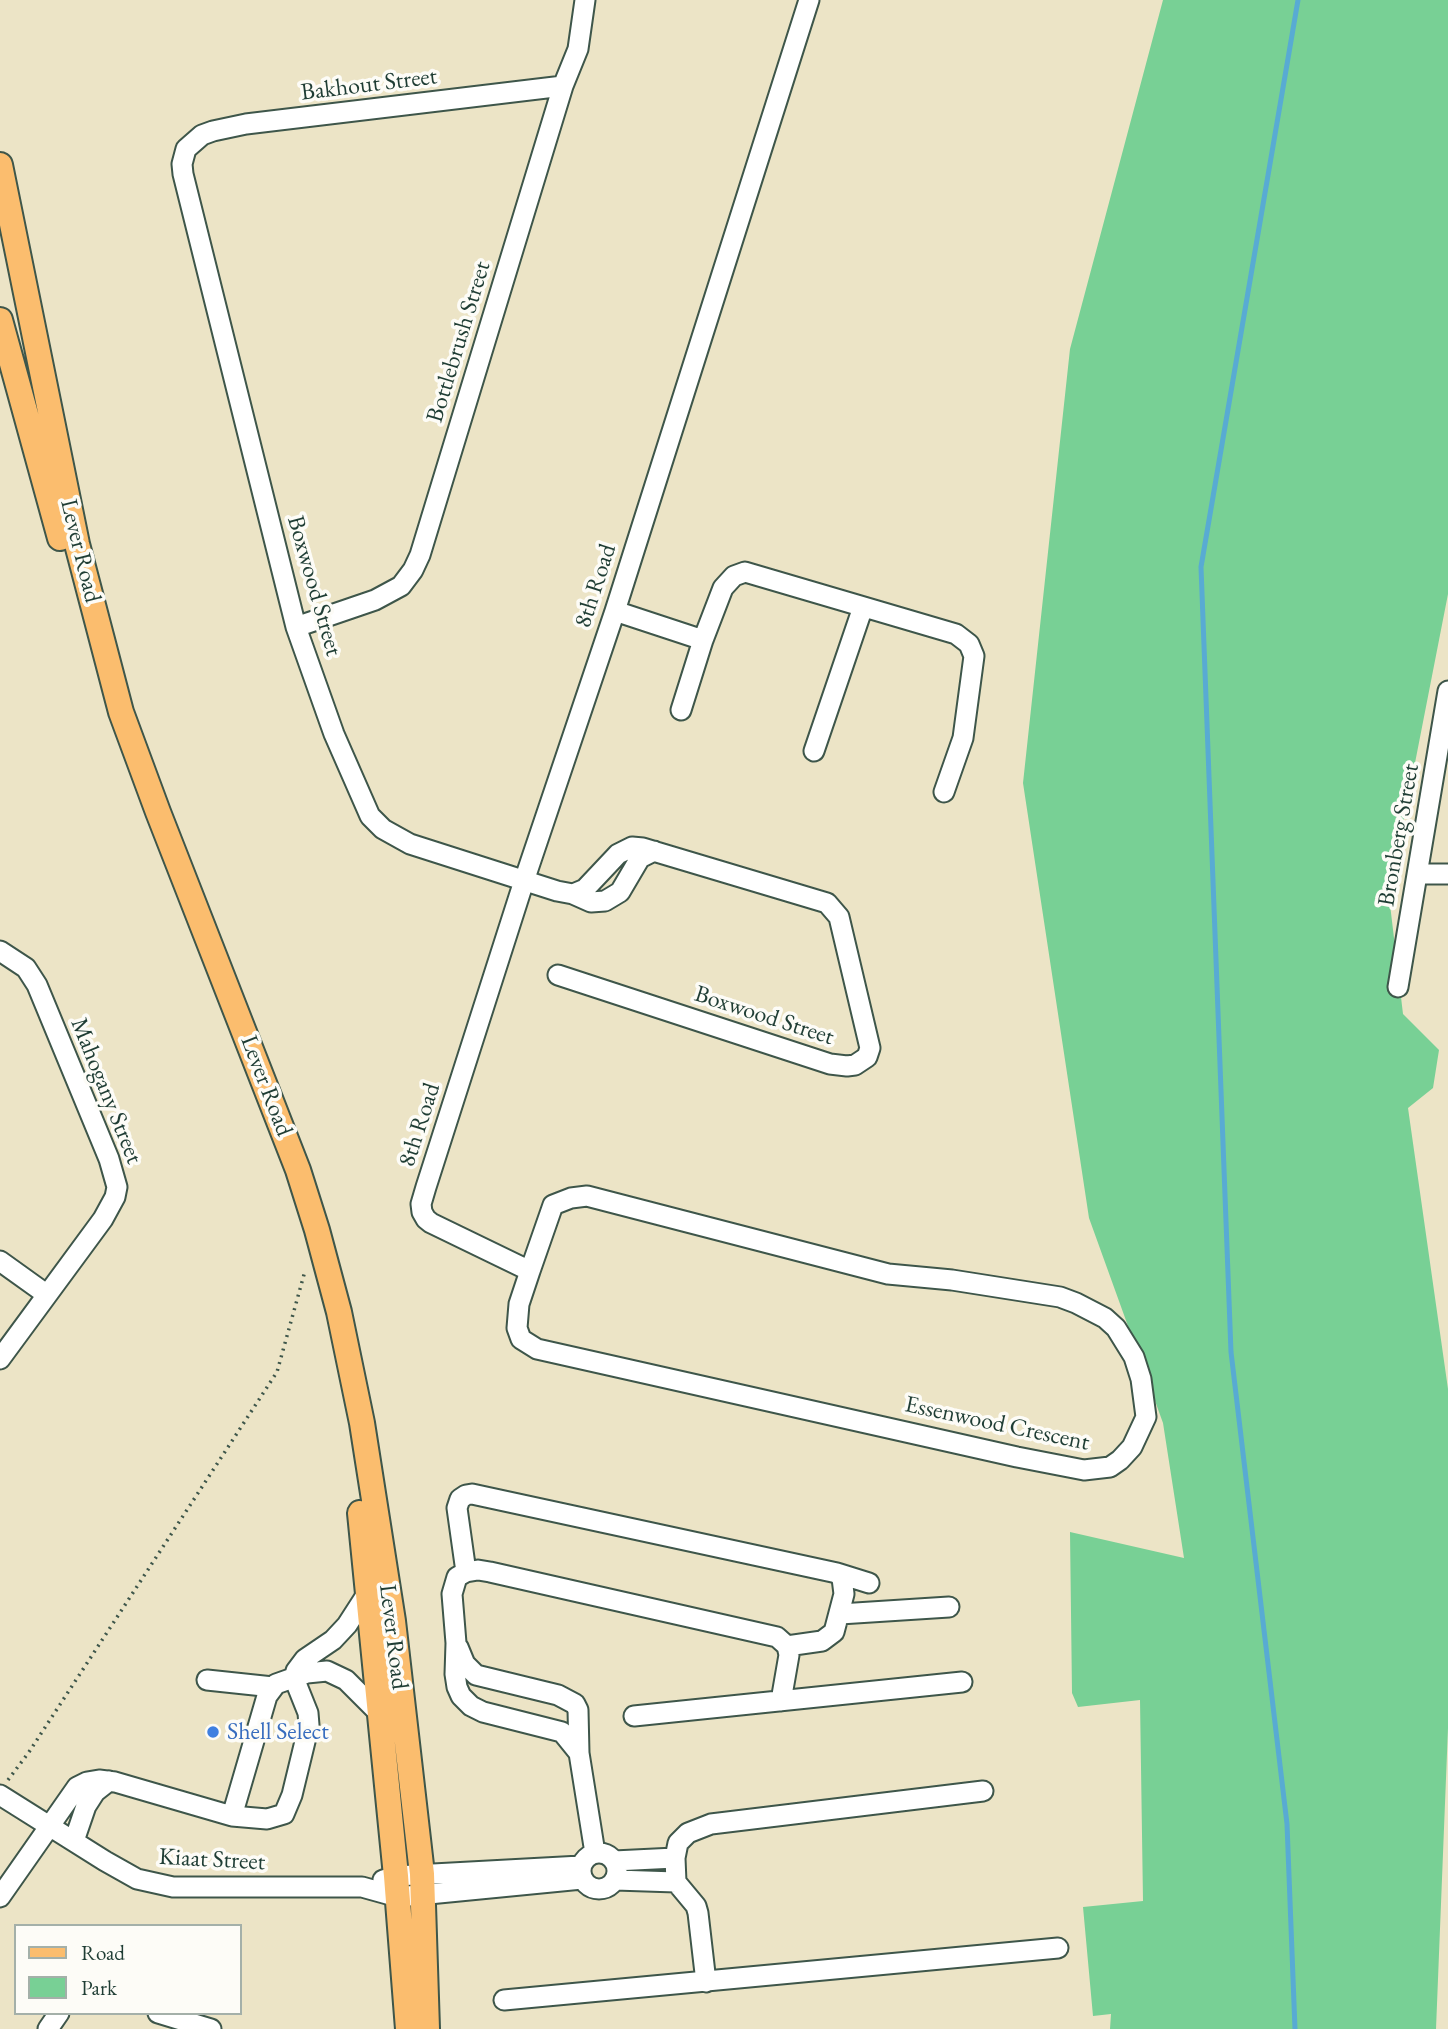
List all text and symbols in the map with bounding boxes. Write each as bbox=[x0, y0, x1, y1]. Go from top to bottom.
street label: Bakhout Street bbox=[299, 62, 439, 108]
street label: Bottlebrush Street bbox=[421, 258, 497, 426]
street label: Lever Road bbox=[53, 496, 107, 606]
street label: Boxwood Street bbox=[280, 512, 348, 660]
street label: 8th Road bbox=[569, 540, 623, 632]
street label: Bronberg Street bbox=[1372, 761, 1426, 909]
street label: Boxwood Street bbox=[691, 980, 837, 1052]
street label: Mahogany Street bbox=[64, 1014, 148, 1168]
street label: Lever Road bbox=[234, 1032, 298, 1140]
street label: 8th Road bbox=[393, 1079, 447, 1171]
street label: Essenwood Crescent bbox=[902, 1390, 1092, 1458]
street label: Lever Road bbox=[372, 1583, 414, 1691]
place label: Shell Select bbox=[227, 1718, 329, 1746]
marker: Shell Select bbox=[205, 1724, 221, 1740]
street label: Kiaat Street bbox=[158, 1843, 266, 1877]
legend bbox=[14, 1924, 242, 2015]
text: Road bbox=[81, 1939, 125, 1966]
text: Park bbox=[81, 1974, 117, 2001]

